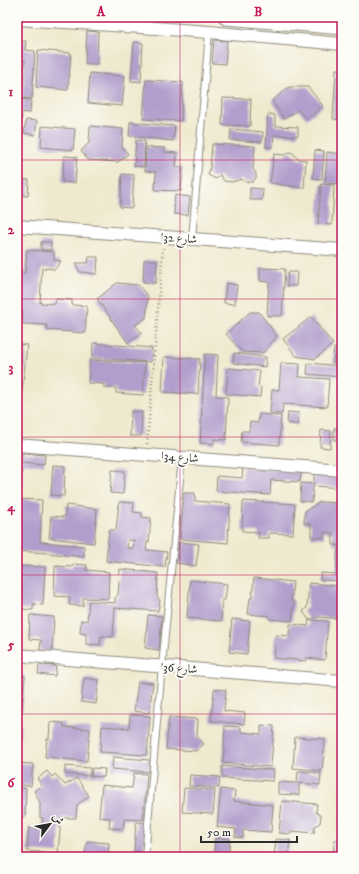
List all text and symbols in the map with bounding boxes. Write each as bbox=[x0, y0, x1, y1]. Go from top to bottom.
text: A bbox=[96, 4, 106, 20]
text: B bbox=[254, 4, 262, 20]
text: 1 bbox=[9, 84, 14, 100]
text: 2 bbox=[8, 222, 15, 238]
street label: شارع 32ا bbox=[160, 230, 198, 250]
text: 3 bbox=[9, 360, 14, 376]
street label: شارع 34ا bbox=[161, 449, 199, 469]
text: 4 bbox=[6, 499, 15, 516]
text: 5 bbox=[7, 637, 15, 653]
street label: شارع 36ا bbox=[160, 660, 198, 680]
text: 6 bbox=[8, 775, 16, 791]
north arrow bbox=[30, 804, 70, 844]
text: ش bbox=[49, 811, 67, 828]
scale bar bbox=[201, 818, 297, 844]
text: 50 m bbox=[207, 825, 231, 840]

